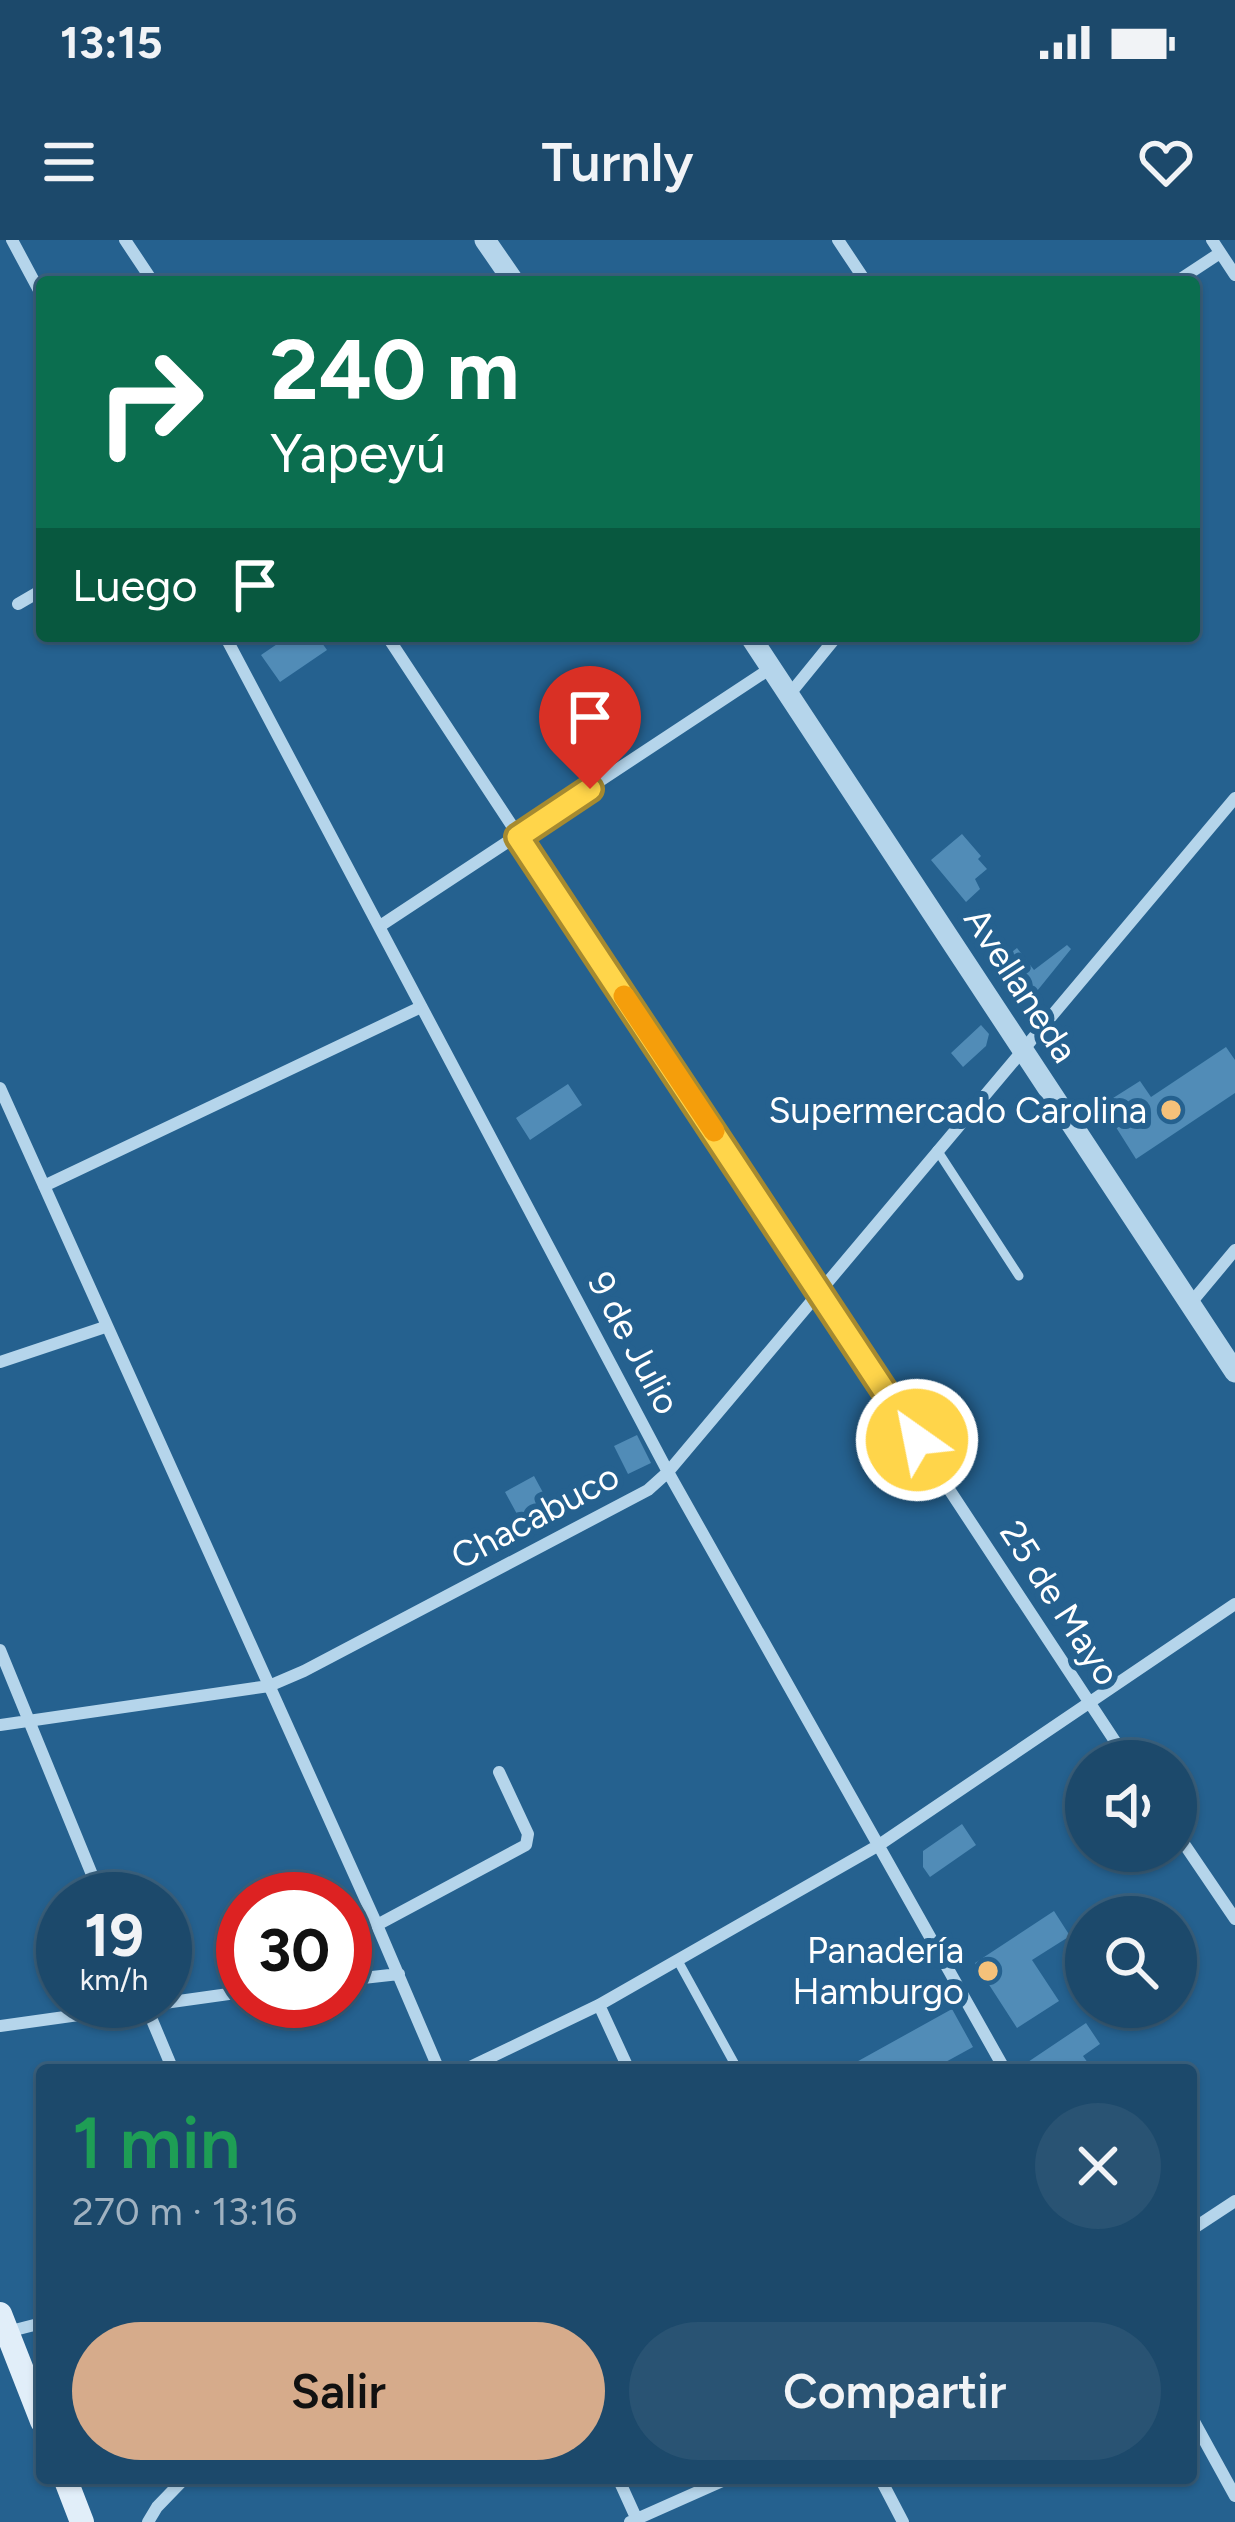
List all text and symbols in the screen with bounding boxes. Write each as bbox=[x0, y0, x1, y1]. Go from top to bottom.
text: 13:15 bbox=[60, 15, 163, 69]
icon: menu bbox=[36, 129, 102, 195]
icon: heart bbox=[1133, 129, 1199, 195]
text: Turnly bbox=[542, 130, 693, 195]
text: 240 m bbox=[270, 319, 519, 420]
icon: right bbox=[72, 324, 228, 480]
text: Yapeyú bbox=[270, 421, 446, 486]
icon: arrive bbox=[222, 552, 288, 618]
text: Luego bbox=[72, 558, 198, 612]
pin bbox=[539, 666, 641, 789]
icon: arrive bbox=[557, 684, 623, 750]
street label: Avellaneda bbox=[955, 900, 1087, 1070]
place label: Supermercado Carolina bbox=[768, 1089, 1147, 1132]
marker: Supermercado Carolina bbox=[1158, 1097, 1184, 1123]
street label: 9 de Julio bbox=[579, 1265, 689, 1421]
position arrow bbox=[854, 1377, 980, 1503]
street label: Chacabuco bbox=[444, 1454, 626, 1578]
street label: 25 de Mayo bbox=[991, 1513, 1129, 1693]
map controls bbox=[1065, 1740, 1197, 2028]
button: sound bbox=[1065, 1740, 1197, 1872]
speed limit sign: 30 bbox=[216, 1872, 372, 2028]
button: search bbox=[1065, 1896, 1197, 2028]
text: 19 bbox=[84, 1899, 144, 1971]
place label: Panadería Hamburgo bbox=[793, 1929, 964, 2013]
marker: Panadería Hamburgo bbox=[975, 1958, 1001, 1984]
text: km/h bbox=[80, 1961, 148, 1998]
text: 1 min bbox=[72, 2100, 240, 2186]
button: close bbox=[1035, 2103, 1161, 2229]
text: 270 m · 13:16 bbox=[72, 2188, 297, 2235]
button: Salir bbox=[72, 2322, 605, 2460]
button: Compartir bbox=[629, 2322, 1161, 2460]

